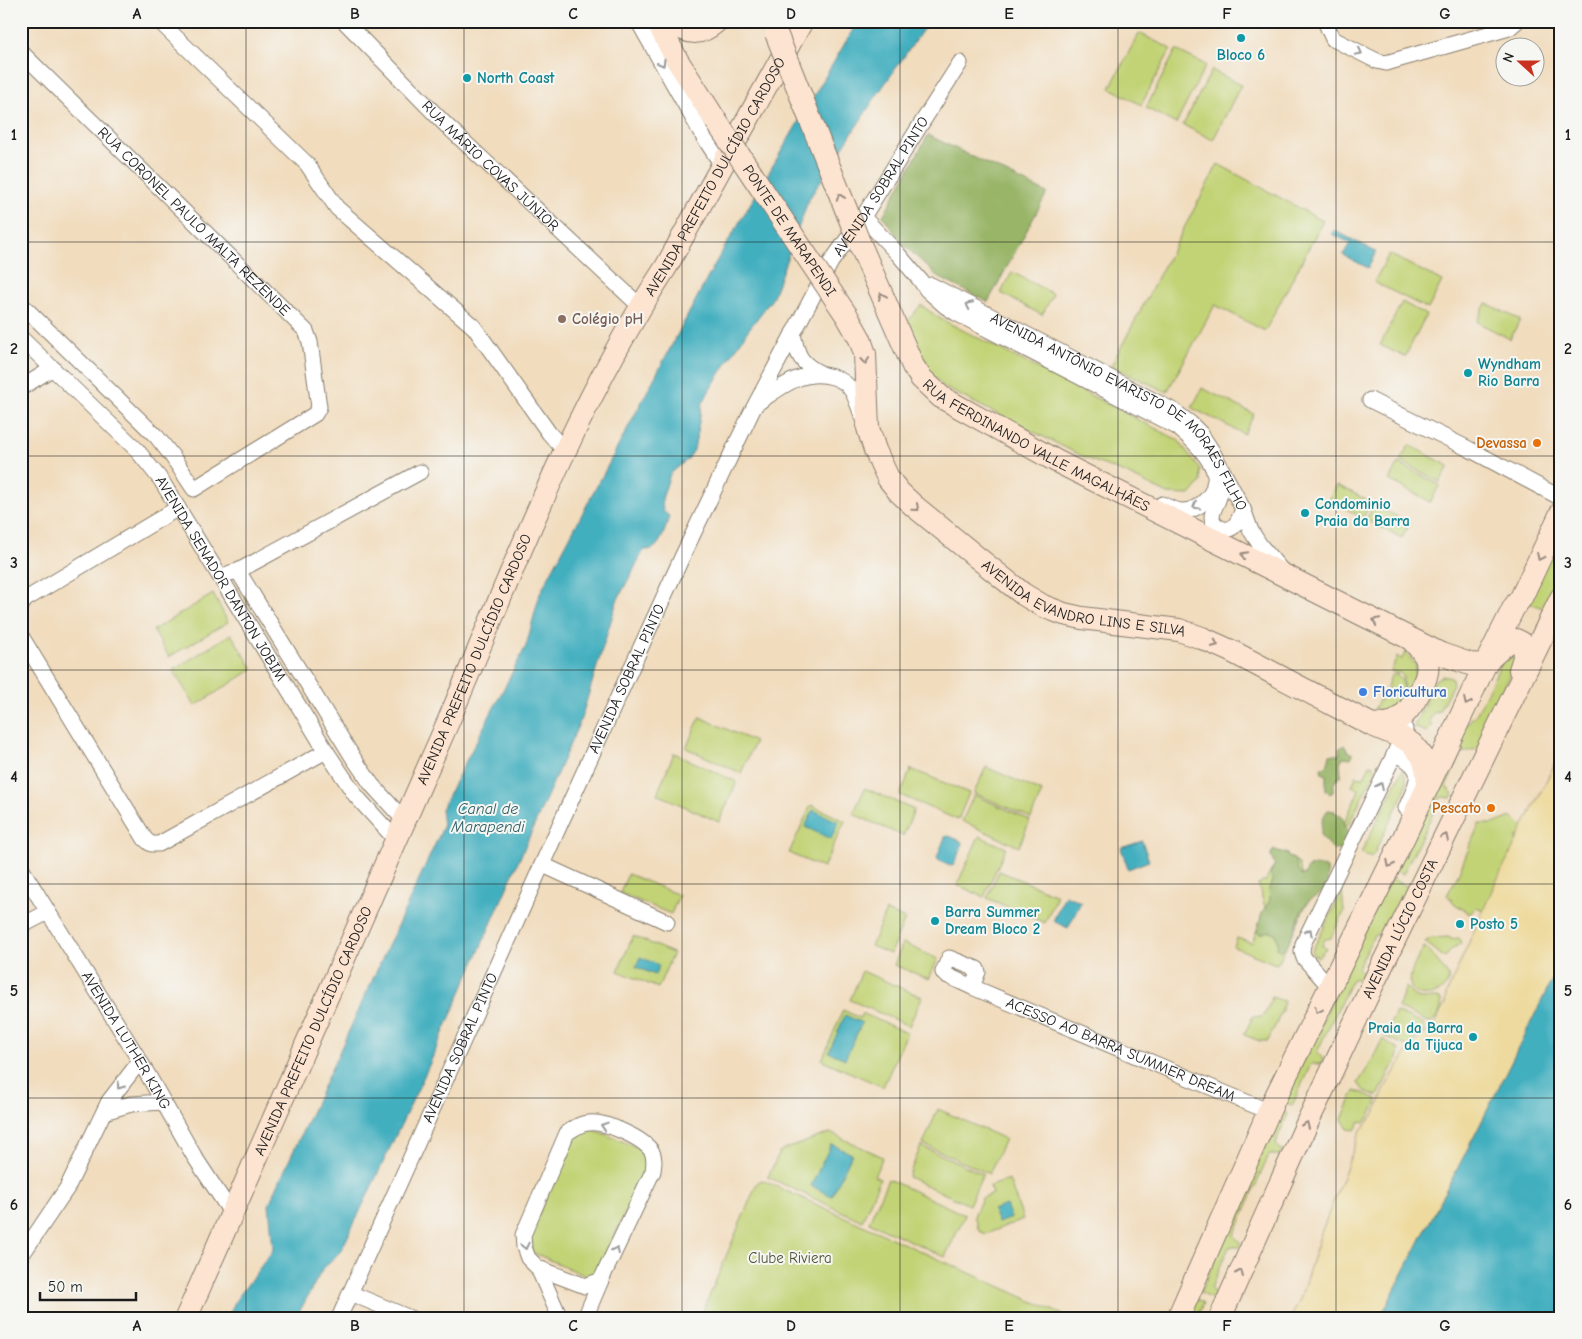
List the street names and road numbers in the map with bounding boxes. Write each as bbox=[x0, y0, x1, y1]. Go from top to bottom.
street label: AVENIDA PREFEITO DULCÍDIO CARDOSO bbox=[641, 54, 789, 299]
street label: RUA MÁRIO COVAS JÚNIOR bbox=[418, 97, 563, 235]
street label: AVENIDA SOBRAL PINTO bbox=[829, 113, 932, 259]
street label: RUA CORONEL PAULO MALTA REZENDE bbox=[94, 123, 294, 319]
street label: PONTE DE MARAPENDI bbox=[739, 161, 840, 300]
street label: AVENIDA ANTÔNIO EVARISTO DE MORAES FILHO bbox=[988, 308, 1251, 514]
street label: RUA FERDINANDO VALLE MAGALHÃES bbox=[919, 375, 1153, 515]
street label: AVENIDA SENADOR DANTON JOBIM bbox=[152, 473, 290, 684]
street label: AVENIDA PREFEITO DULCÍDIO CARDOSO bbox=[413, 531, 535, 788]
street label: AVENIDA EVANDRO LINS E SILVA bbox=[978, 556, 1189, 641]
street label: AVENIDA SOBRAL PINTO bbox=[585, 601, 668, 756]
street label: AVENIDA LÚCIO COSTA bbox=[1358, 856, 1442, 1001]
street label: AVENIDA PREFEITO DULCÍDIO CARDOSO bbox=[250, 903, 376, 1158]
street label: AVENIDA LUTHER KING bbox=[78, 968, 175, 1113]
street label: AVENIDA SOBRAL PINTO bbox=[419, 970, 501, 1126]
street label: ACESSO AO BARRA SUMMER DREAM bbox=[1003, 993, 1238, 1105]

